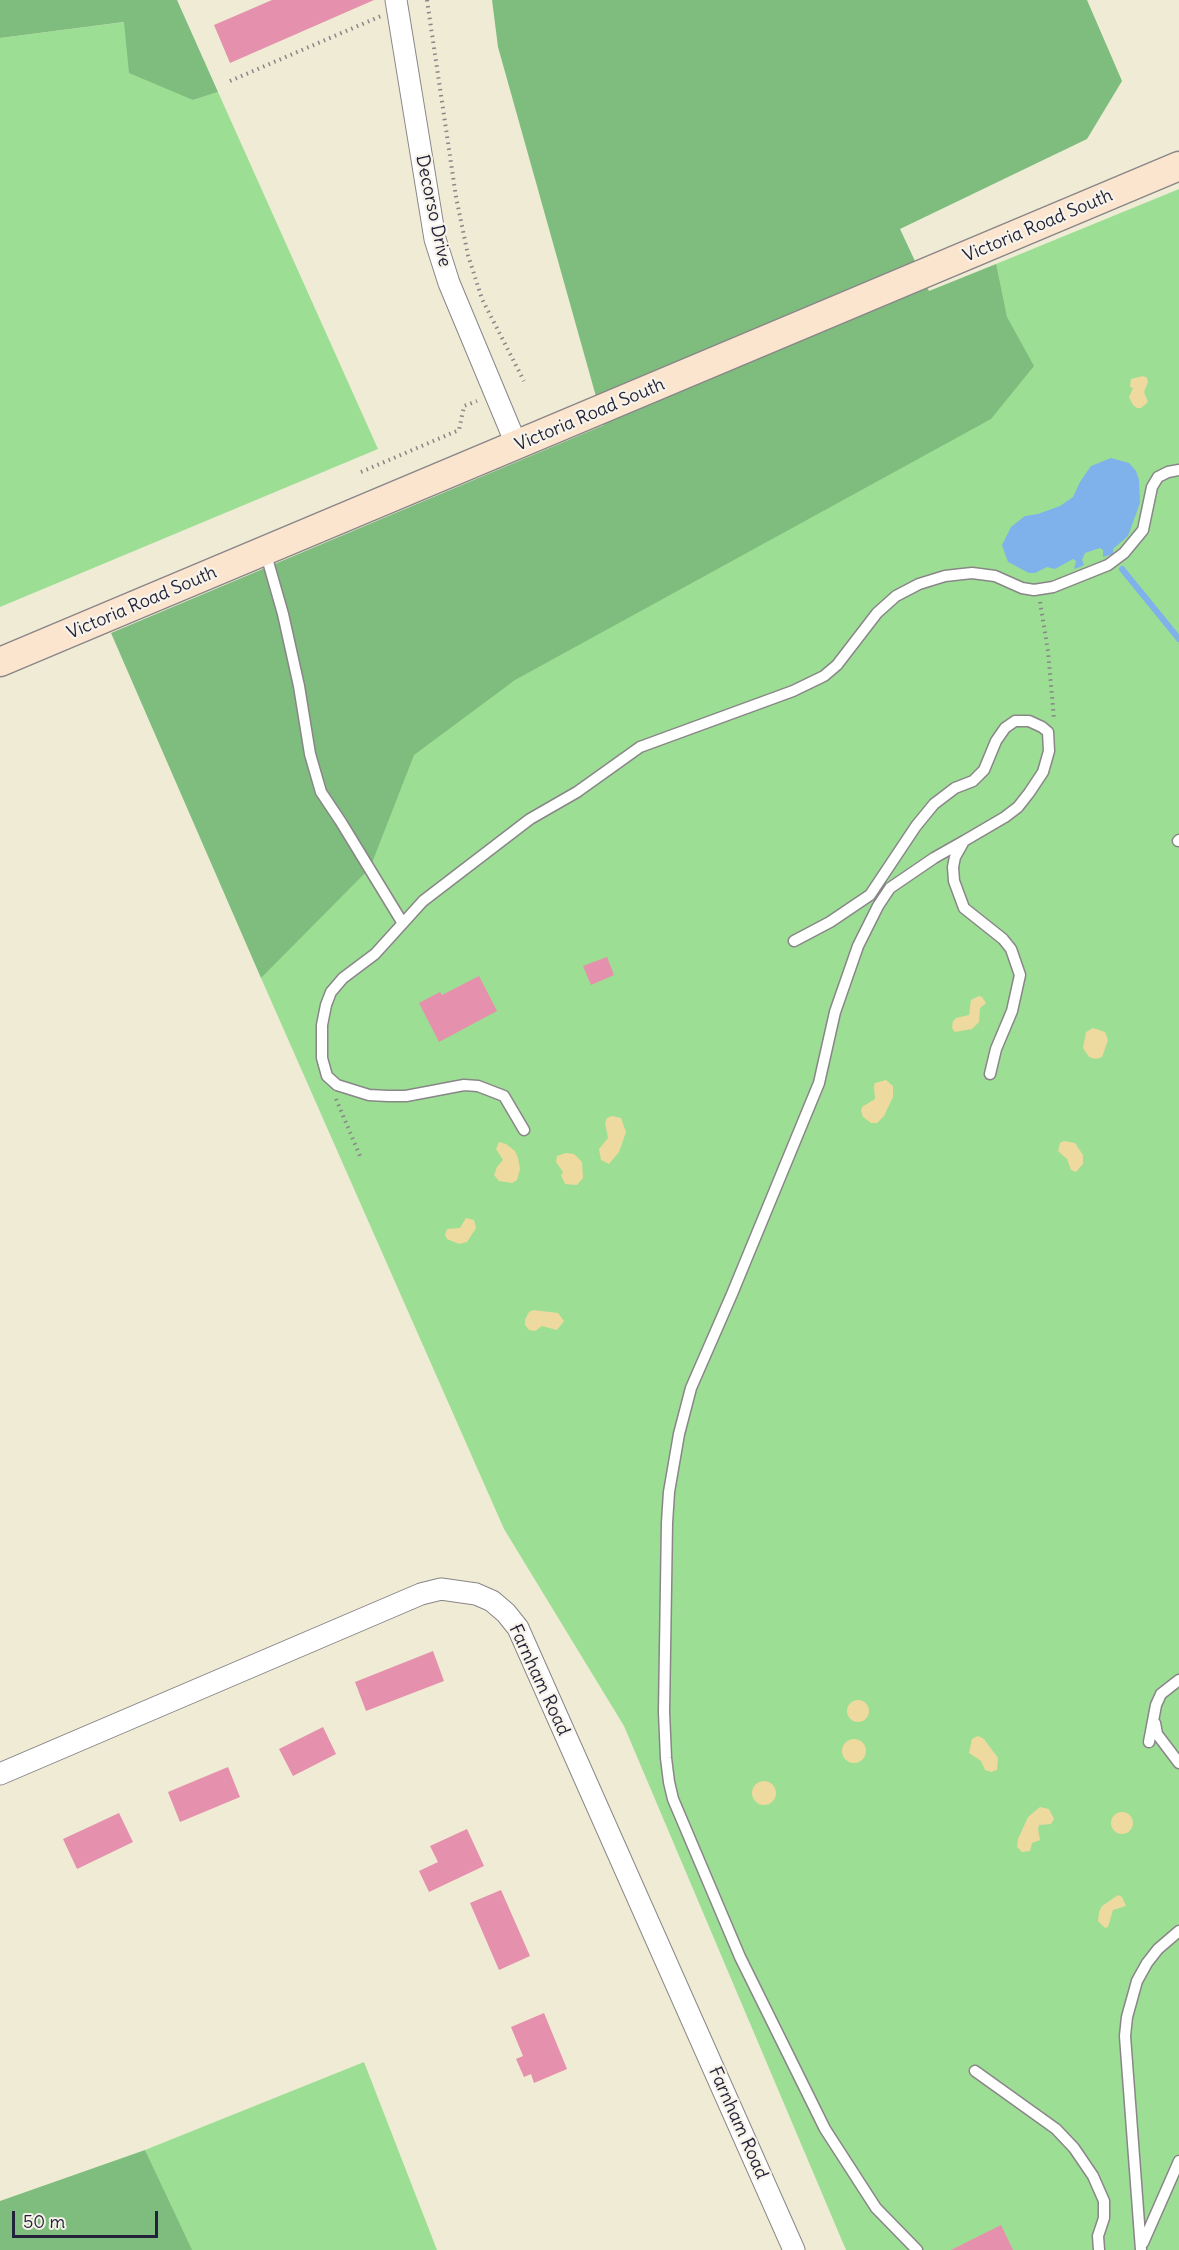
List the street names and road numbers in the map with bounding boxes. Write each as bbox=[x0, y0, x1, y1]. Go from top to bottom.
street label: Decorso Drive bbox=[411, 153, 455, 269]
street label: Victoria Road South bbox=[960, 185, 1116, 267]
street label: Victoria Road South bbox=[512, 374, 668, 456]
street label: Victoria Road South bbox=[64, 562, 220, 644]
street label: Farnham Road bbox=[504, 1621, 574, 1739]
street label: Farnham Road bbox=[704, 2064, 772, 2182]

